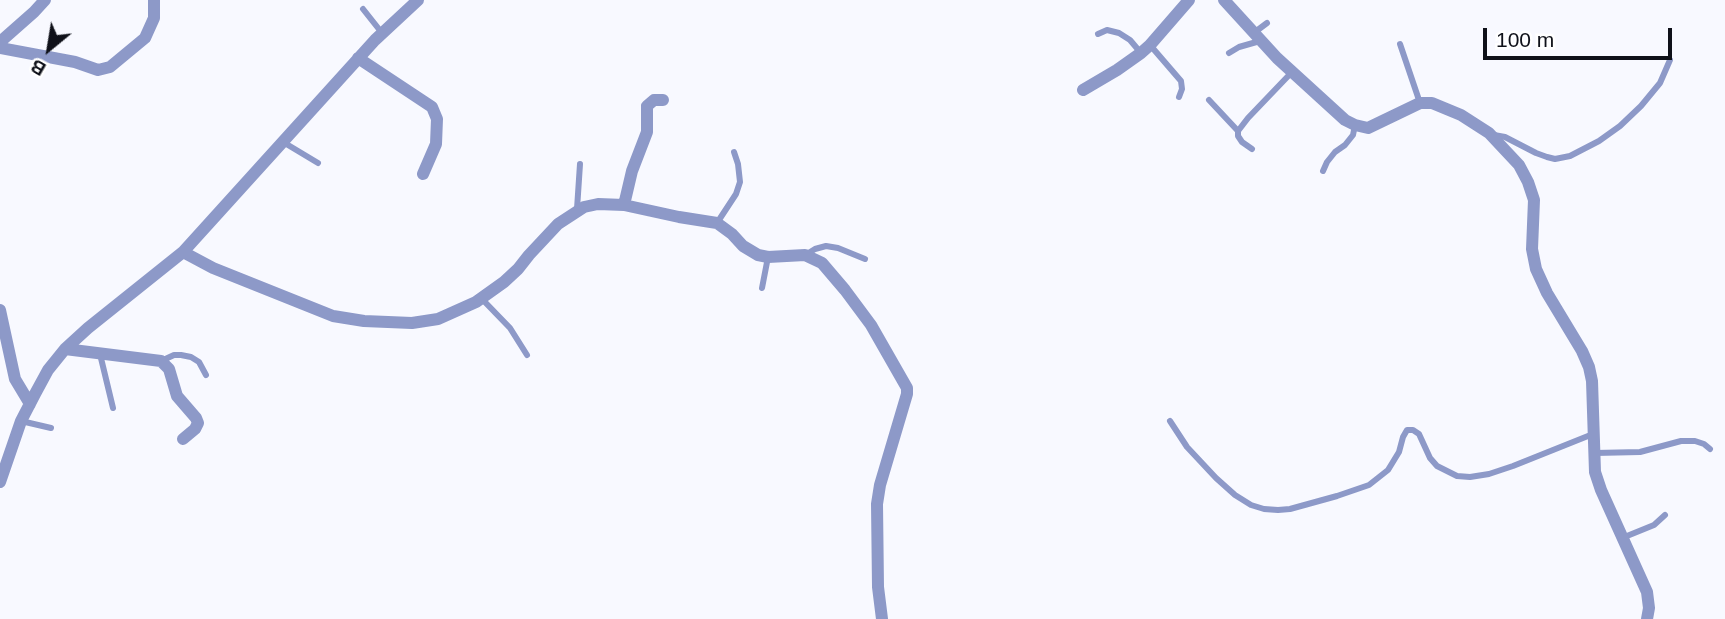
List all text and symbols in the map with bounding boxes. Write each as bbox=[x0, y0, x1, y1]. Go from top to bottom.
north arrow bbox=[14, 14, 84, 84]
scale bar bbox=[1487, 14, 1676, 58]
text: 100 m bbox=[1496, 28, 1554, 51]
text: B bbox=[27, 55, 49, 80]

